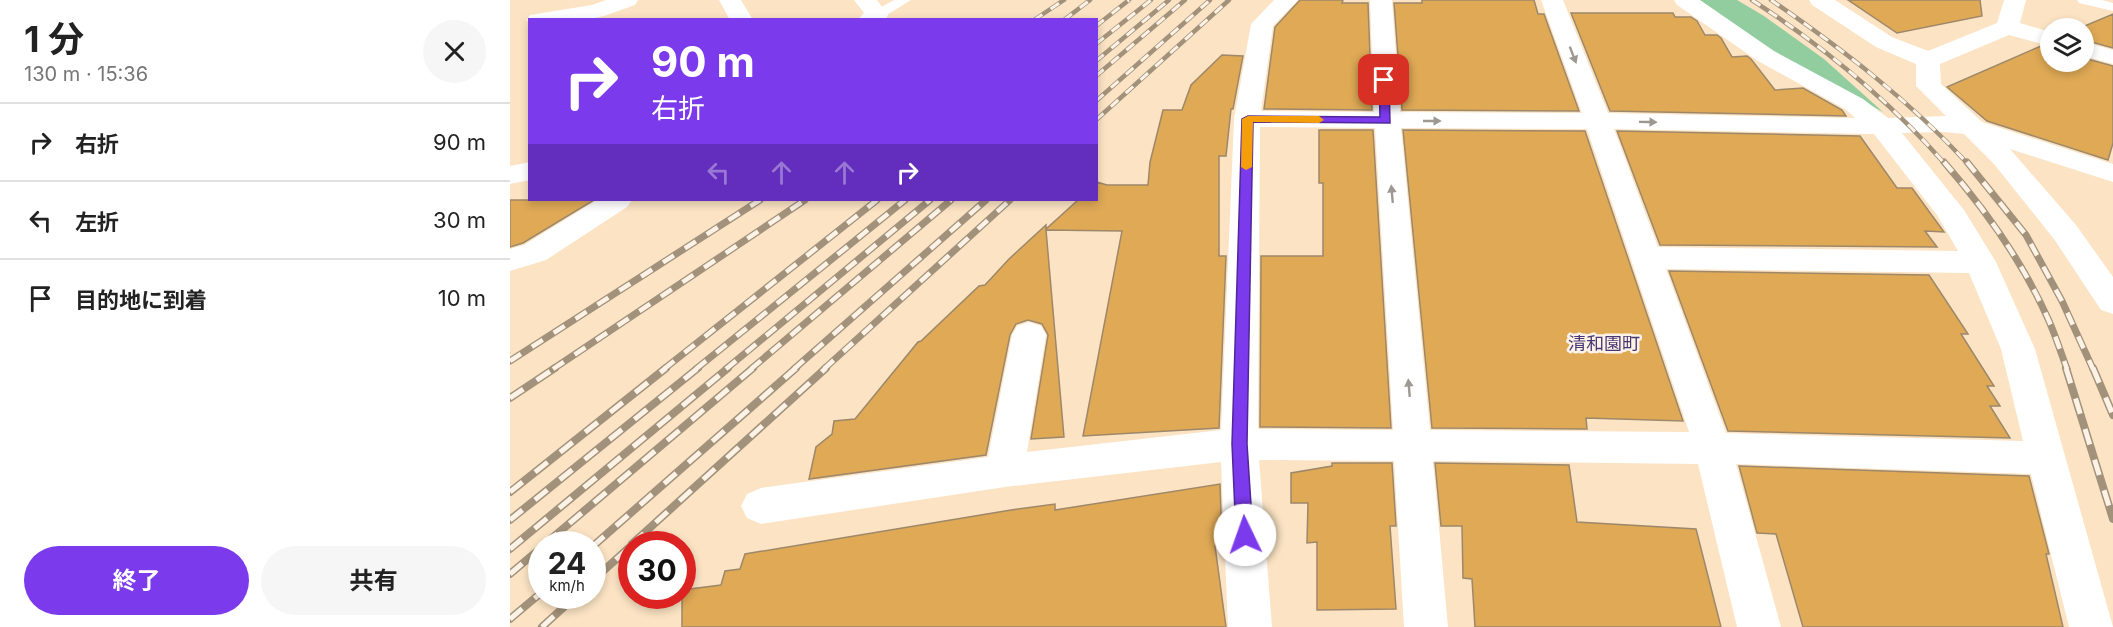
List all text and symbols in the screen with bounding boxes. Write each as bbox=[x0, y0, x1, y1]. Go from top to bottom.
text: 1 分 bbox=[24, 17, 84, 61]
map controls bbox=[2040, 18, 2094, 72]
button: layers bbox=[2040, 18, 2094, 72]
button: close bbox=[423, 20, 486, 83]
text: 90 m bbox=[651, 36, 755, 87]
icon: right bbox=[552, 42, 630, 120]
one-way arrow bbox=[1569, 46, 1578, 64]
pin bbox=[1358, 54, 1409, 105]
text: 130 m · 15:36 bbox=[24, 62, 148, 86]
icon: arrive bbox=[1367, 63, 1400, 96]
text: 右折 bbox=[651, 92, 705, 125]
one-way arrow bbox=[1422, 116, 1441, 125]
one-way arrow bbox=[1638, 117, 1657, 127]
icon: right bbox=[24, 126, 57, 159]
text: 90 m bbox=[433, 129, 486, 155]
text: 右折 bbox=[75, 131, 119, 157]
icon: left bbox=[702, 156, 735, 189]
icon: ahead bbox=[765, 156, 798, 189]
icon: ahead bbox=[828, 156, 861, 189]
icon: right bbox=[891, 156, 924, 189]
one-way arrow bbox=[1387, 184, 1397, 203]
icon: left bbox=[24, 204, 57, 237]
text: 30 m bbox=[433, 207, 486, 233]
text: 左折 bbox=[75, 209, 119, 235]
icon: arrive bbox=[24, 282, 57, 315]
text: 10 m bbox=[438, 285, 486, 311]
text: 目的地に到着 bbox=[75, 287, 207, 313]
district label: 清和園町 bbox=[1568, 333, 1640, 354]
one-way arrow bbox=[1404, 379, 1413, 398]
position arrow bbox=[1213, 503, 1277, 567]
speed limit sign: 30 bbox=[618, 531, 696, 609]
text: 24 bbox=[548, 545, 586, 581]
button: 終了 bbox=[24, 546, 249, 615]
button: 共有 bbox=[261, 546, 486, 615]
text: km/h bbox=[549, 576, 585, 595]

